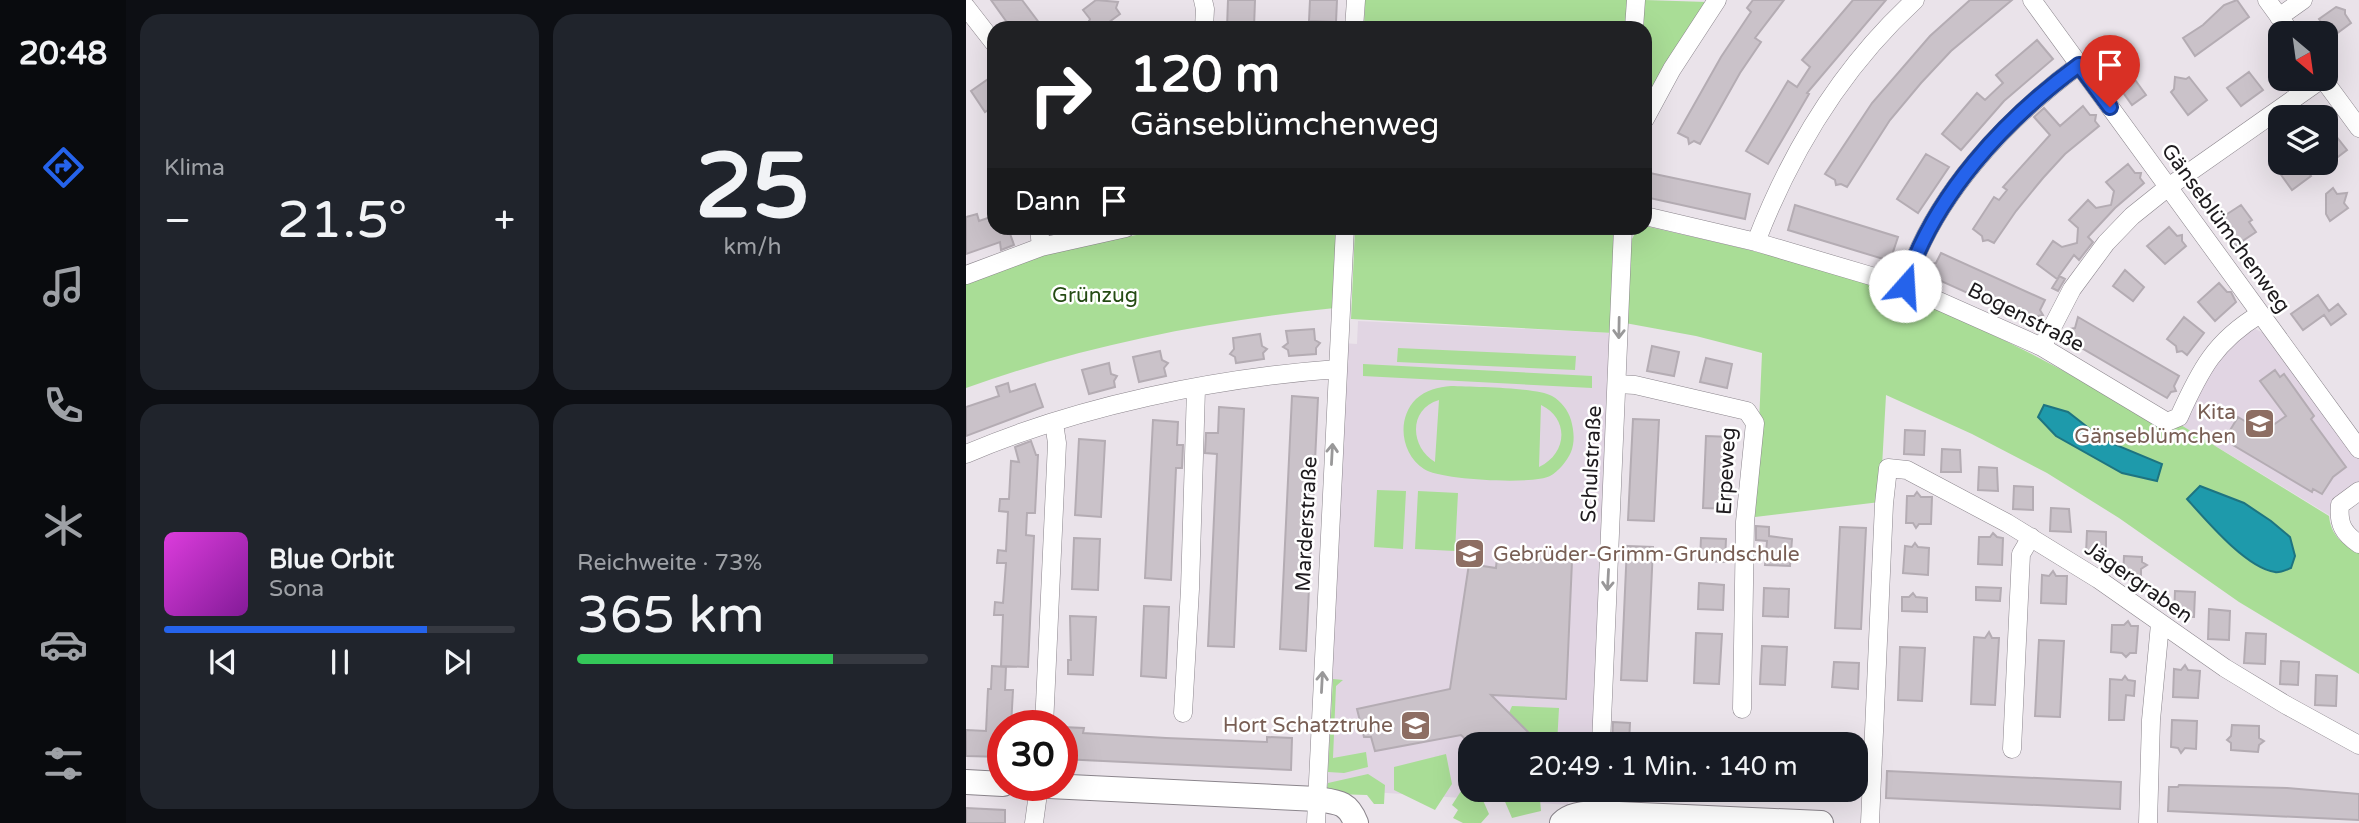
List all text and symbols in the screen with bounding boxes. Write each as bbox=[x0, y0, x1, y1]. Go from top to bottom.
north arrow bbox=[2268, 21, 2338, 91]
map controls bbox=[2268, 21, 2338, 175]
text: 20:48 bbox=[19, 35, 107, 73]
pin bbox=[2080, 35, 2140, 107]
text: 120 m bbox=[1130, 46, 1280, 105]
icon: arrive bbox=[2091, 46, 2129, 84]
icon: right bbox=[1015, 49, 1106, 140]
button: layers bbox=[2268, 105, 2338, 175]
text: Gänseblümchenweg bbox=[1130, 106, 1439, 144]
text: 25 bbox=[695, 132, 810, 242]
street label: Gänseblümchenweg bbox=[2156, 139, 2295, 318]
icon: directions bbox=[39, 143, 88, 192]
text: Klima bbox=[164, 154, 225, 182]
icon: arrive bbox=[1095, 182, 1133, 220]
text: Dann bbox=[1015, 186, 1081, 217]
text: 21.5° bbox=[277, 189, 407, 252]
text: − bbox=[164, 198, 191, 244]
text: + bbox=[494, 198, 515, 244]
text: km/h bbox=[724, 233, 781, 261]
position arrow bbox=[1868, 249, 1942, 323]
icon: music bbox=[39, 262, 88, 311]
street label: Bogenstraße bbox=[1963, 277, 2088, 358]
park label: Grünzug bbox=[1052, 283, 1138, 308]
one-way arrow bbox=[1612, 316, 1625, 339]
icon: phone bbox=[39, 381, 88, 430]
place label: Kita Gänseblümchen bbox=[2074, 400, 2236, 449]
street label: Schulstraße bbox=[1576, 405, 1607, 523]
school or university icon: Kita Gänseblümchen bbox=[2242, 407, 2276, 441]
street label: Erpeweg bbox=[1712, 426, 1741, 516]
one-way arrow bbox=[1326, 443, 1339, 466]
street label: Marderstraße bbox=[1290, 456, 1323, 592]
icon: climate bbox=[39, 501, 88, 550]
street label: Jägergraben bbox=[2080, 536, 2197, 629]
school or university icon: Gebrüder-Grimm-Grundschule bbox=[1453, 537, 1487, 571]
place label: Gebrüder-Grimm-Grundschule bbox=[1493, 542, 1800, 567]
text: Blue Orbit bbox=[269, 544, 394, 575]
text: Reichweite · 73% bbox=[577, 549, 762, 577]
one-way arrow bbox=[1601, 568, 1614, 591]
text: Sona bbox=[269, 575, 324, 603]
text: 365 km bbox=[577, 584, 765, 647]
icon: car bbox=[39, 620, 88, 669]
icon: previous bbox=[204, 643, 242, 681]
icon: pause bbox=[321, 643, 359, 681]
icon: next bbox=[438, 643, 476, 681]
one-way arrow bbox=[1316, 671, 1329, 693]
school or university icon: Hort Schatztruhe bbox=[1399, 708, 1433, 742]
speed limit sign: 30 bbox=[987, 710, 1078, 801]
place label: Hort Schatztruhe bbox=[1223, 713, 1393, 738]
icon: filters bbox=[39, 739, 88, 788]
text: 20:49 · 1 Min. · 140 m bbox=[1528, 751, 1798, 782]

